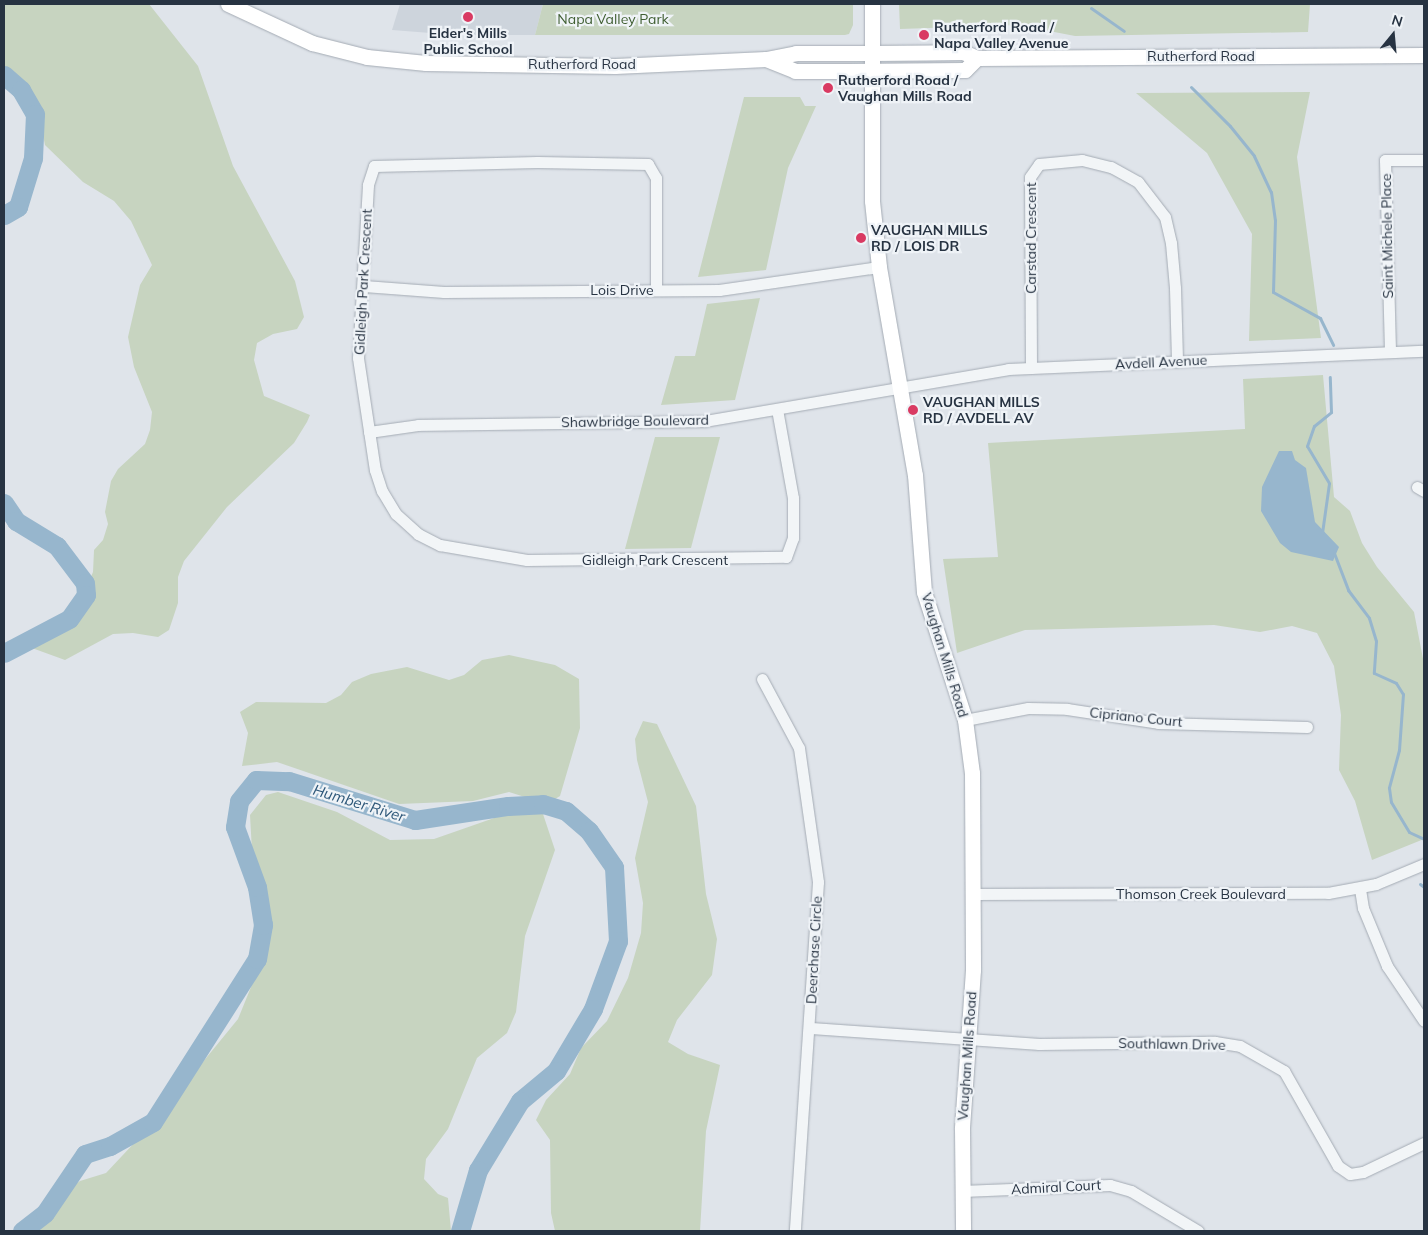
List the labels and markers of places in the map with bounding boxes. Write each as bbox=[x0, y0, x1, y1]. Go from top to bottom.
marker: Elder's Mills Public School bbox=[462, 11, 474, 23]
place label: Rutherford Road / Napa Valley Avenue bbox=[934, 19, 1068, 52]
place label: Elder's Mills Public School bbox=[423, 25, 513, 58]
marker: Rutherford Road / Napa Valley Avenue bbox=[918, 29, 930, 41]
place label: Rutherford Road / Vaughan Mills Road bbox=[838, 72, 972, 104]
marker: Rutherford Road / Vaughan Mills Road bbox=[822, 82, 834, 94]
place label: VAUGHAN MILLS RD / LOIS DR bbox=[871, 222, 988, 254]
marker: VAUGHAN MILLS RD / LOIS DR bbox=[855, 232, 867, 244]
place label: VAUGHAN MILLS RD / AVDELL AV bbox=[923, 394, 1040, 427]
marker: VAUGHAN MILLS RD / AVDELL AV bbox=[907, 404, 919, 416]

